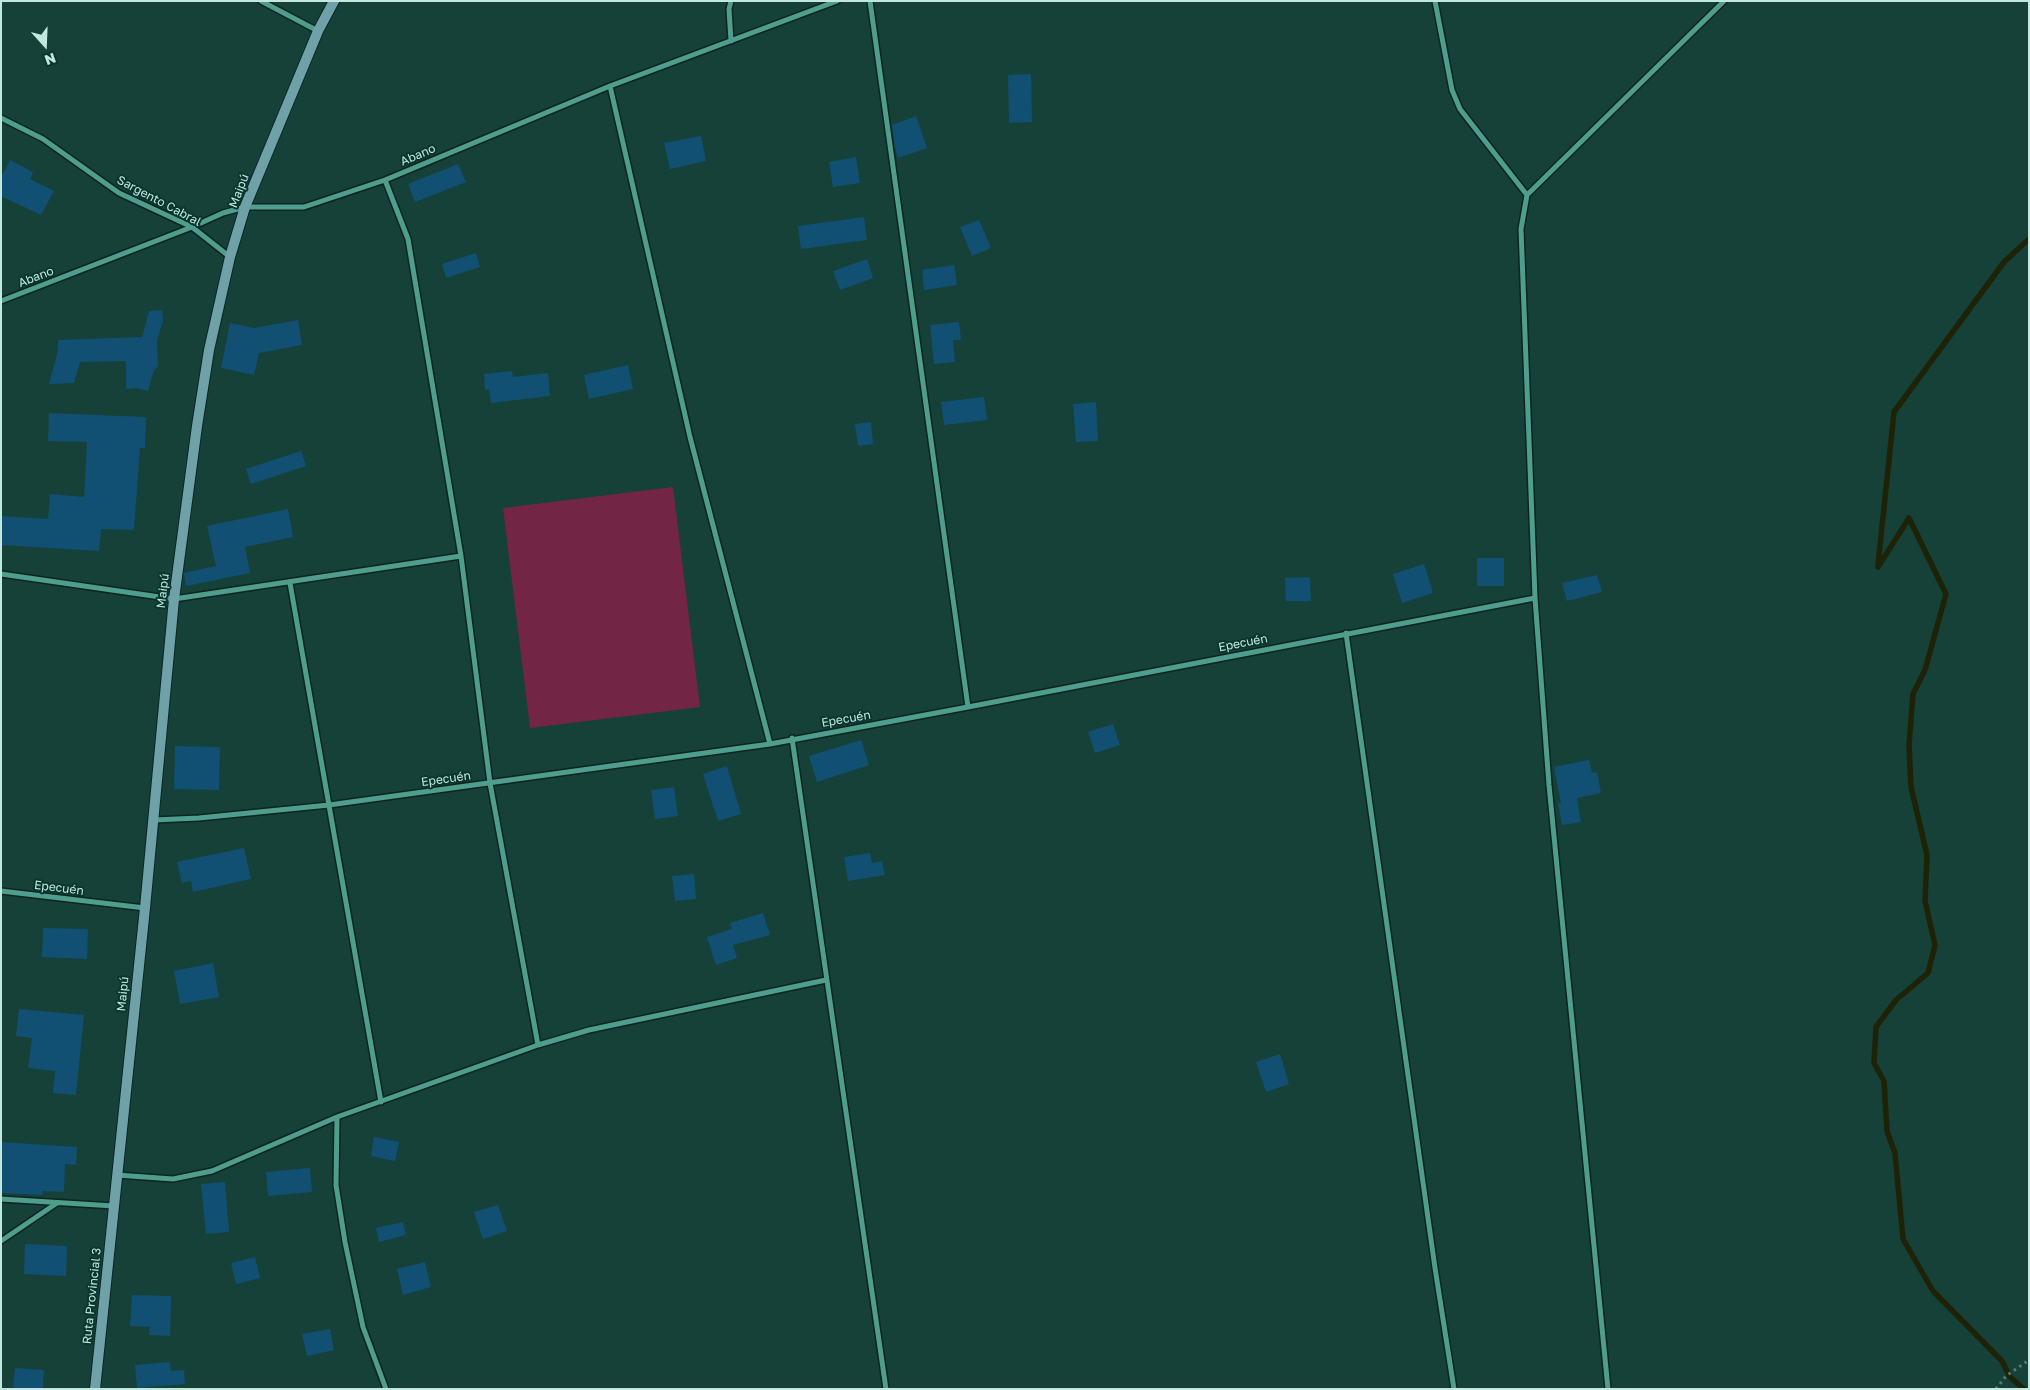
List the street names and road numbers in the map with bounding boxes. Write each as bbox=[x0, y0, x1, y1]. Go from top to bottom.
street label: Abano bbox=[398, 141, 438, 169]
street label: Maipú bbox=[226, 172, 252, 210]
street label: Sargento Cabral bbox=[115, 173, 203, 229]
street label: Abano bbox=[16, 264, 56, 290]
street label: Maipú bbox=[154, 573, 172, 609]
street label: Epecuén bbox=[1217, 631, 1269, 655]
street label: Epecuén bbox=[820, 708, 872, 730]
street label: Epecuén bbox=[420, 768, 472, 790]
street label: Epecuén bbox=[33, 878, 85, 898]
street label: Maipú bbox=[114, 976, 132, 1012]
street label: Ruta Provincial 3 bbox=[80, 1247, 104, 1345]

